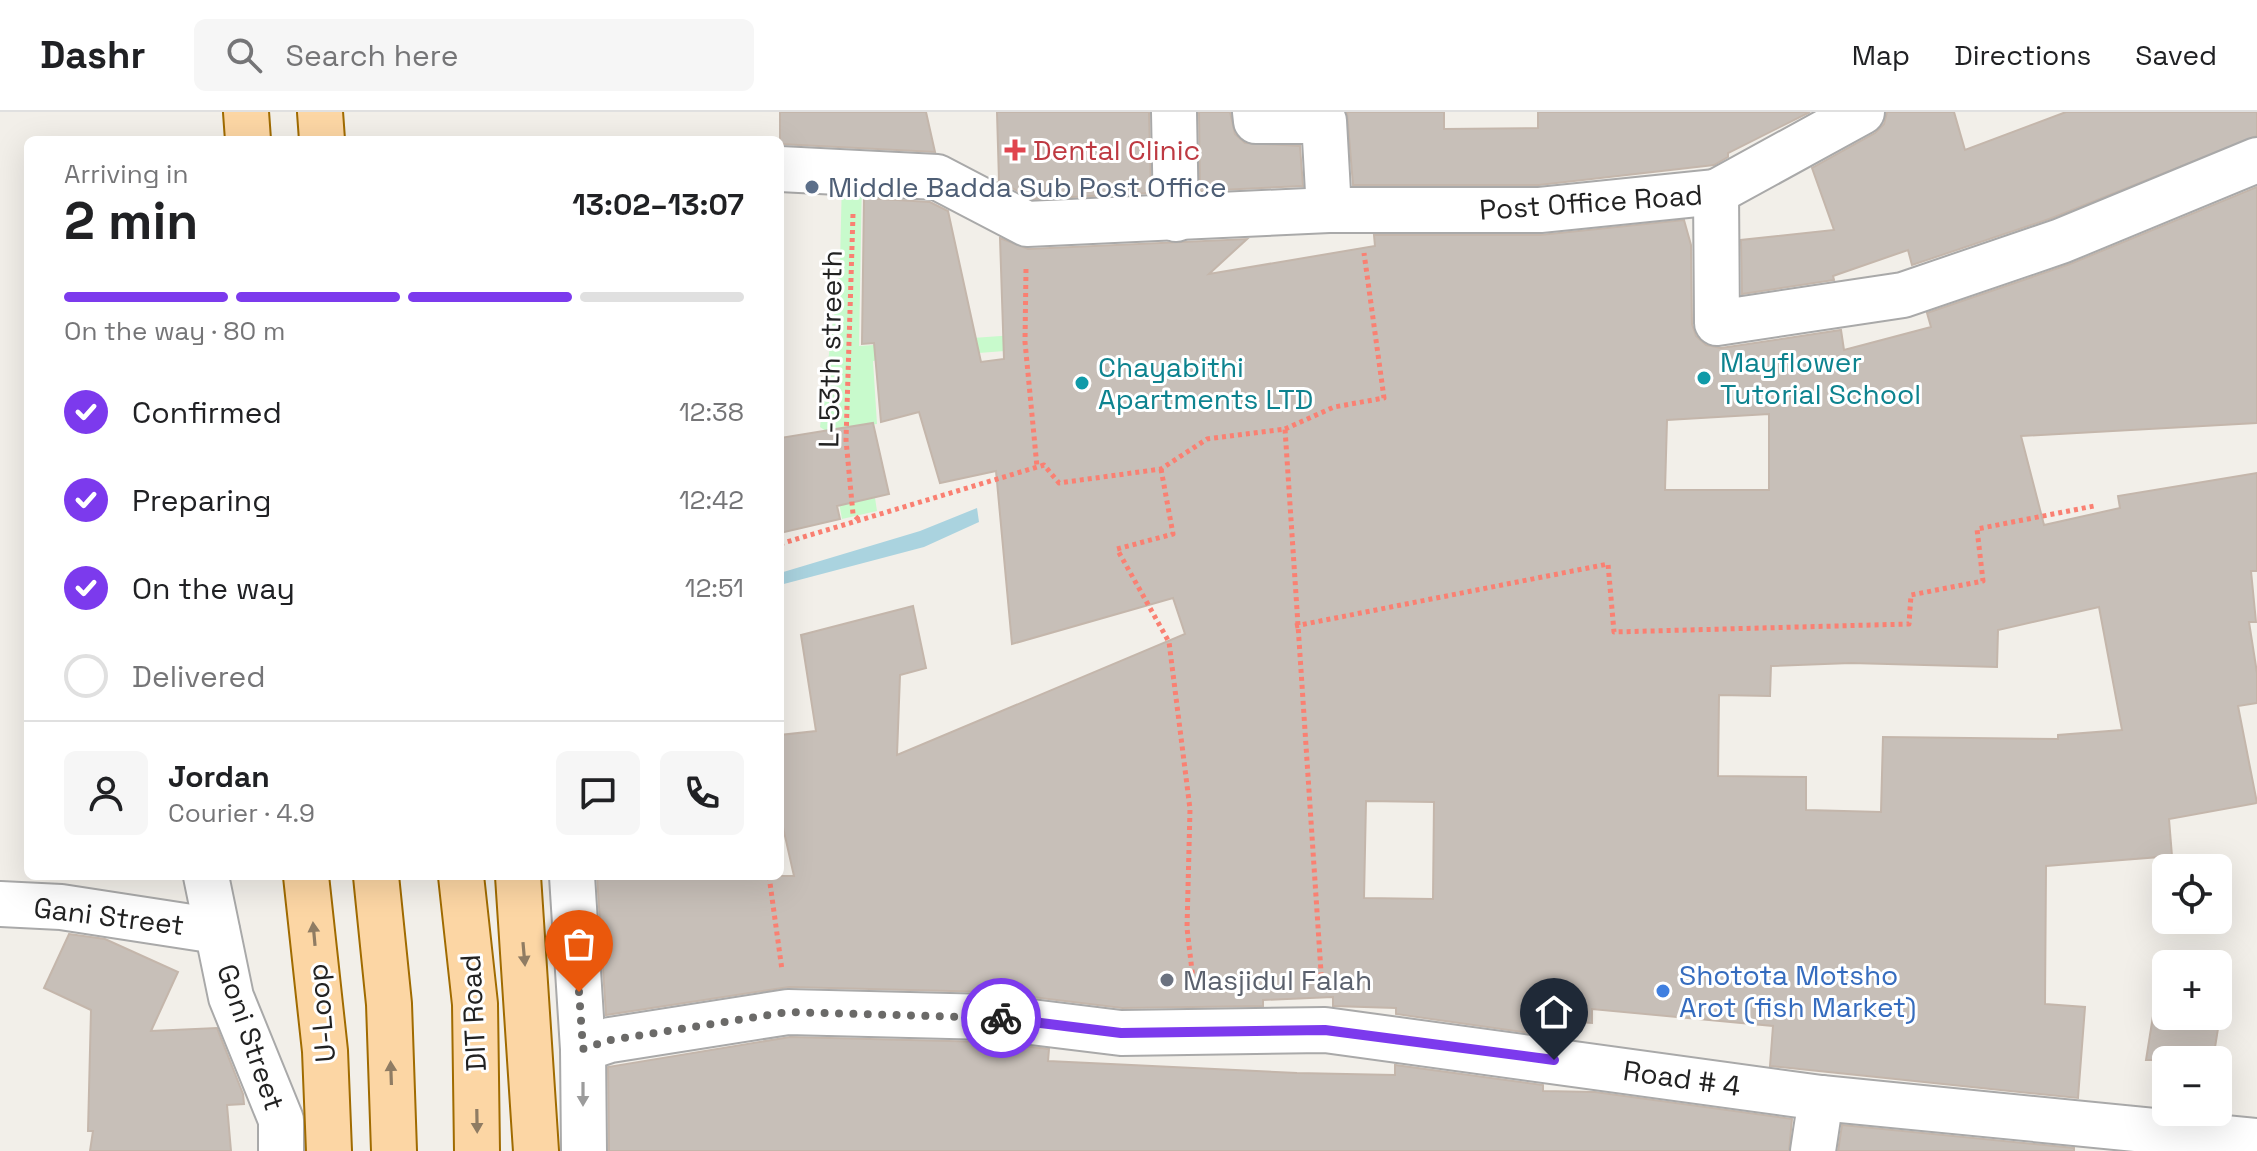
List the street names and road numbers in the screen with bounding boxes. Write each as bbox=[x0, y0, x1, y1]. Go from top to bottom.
street label: Post Office Road bbox=[1478, 176, 1704, 228]
street label: L-53th streeth bbox=[810, 250, 850, 448]
street label: Gani Street bbox=[32, 889, 186, 943]
street label: DIT Road bbox=[452, 954, 494, 1072]
street label: Goni Street bbox=[209, 959, 293, 1115]
street label: U-Loop bbox=[299, 962, 343, 1064]
street label: Road # 4 bbox=[1621, 1052, 1743, 1104]

